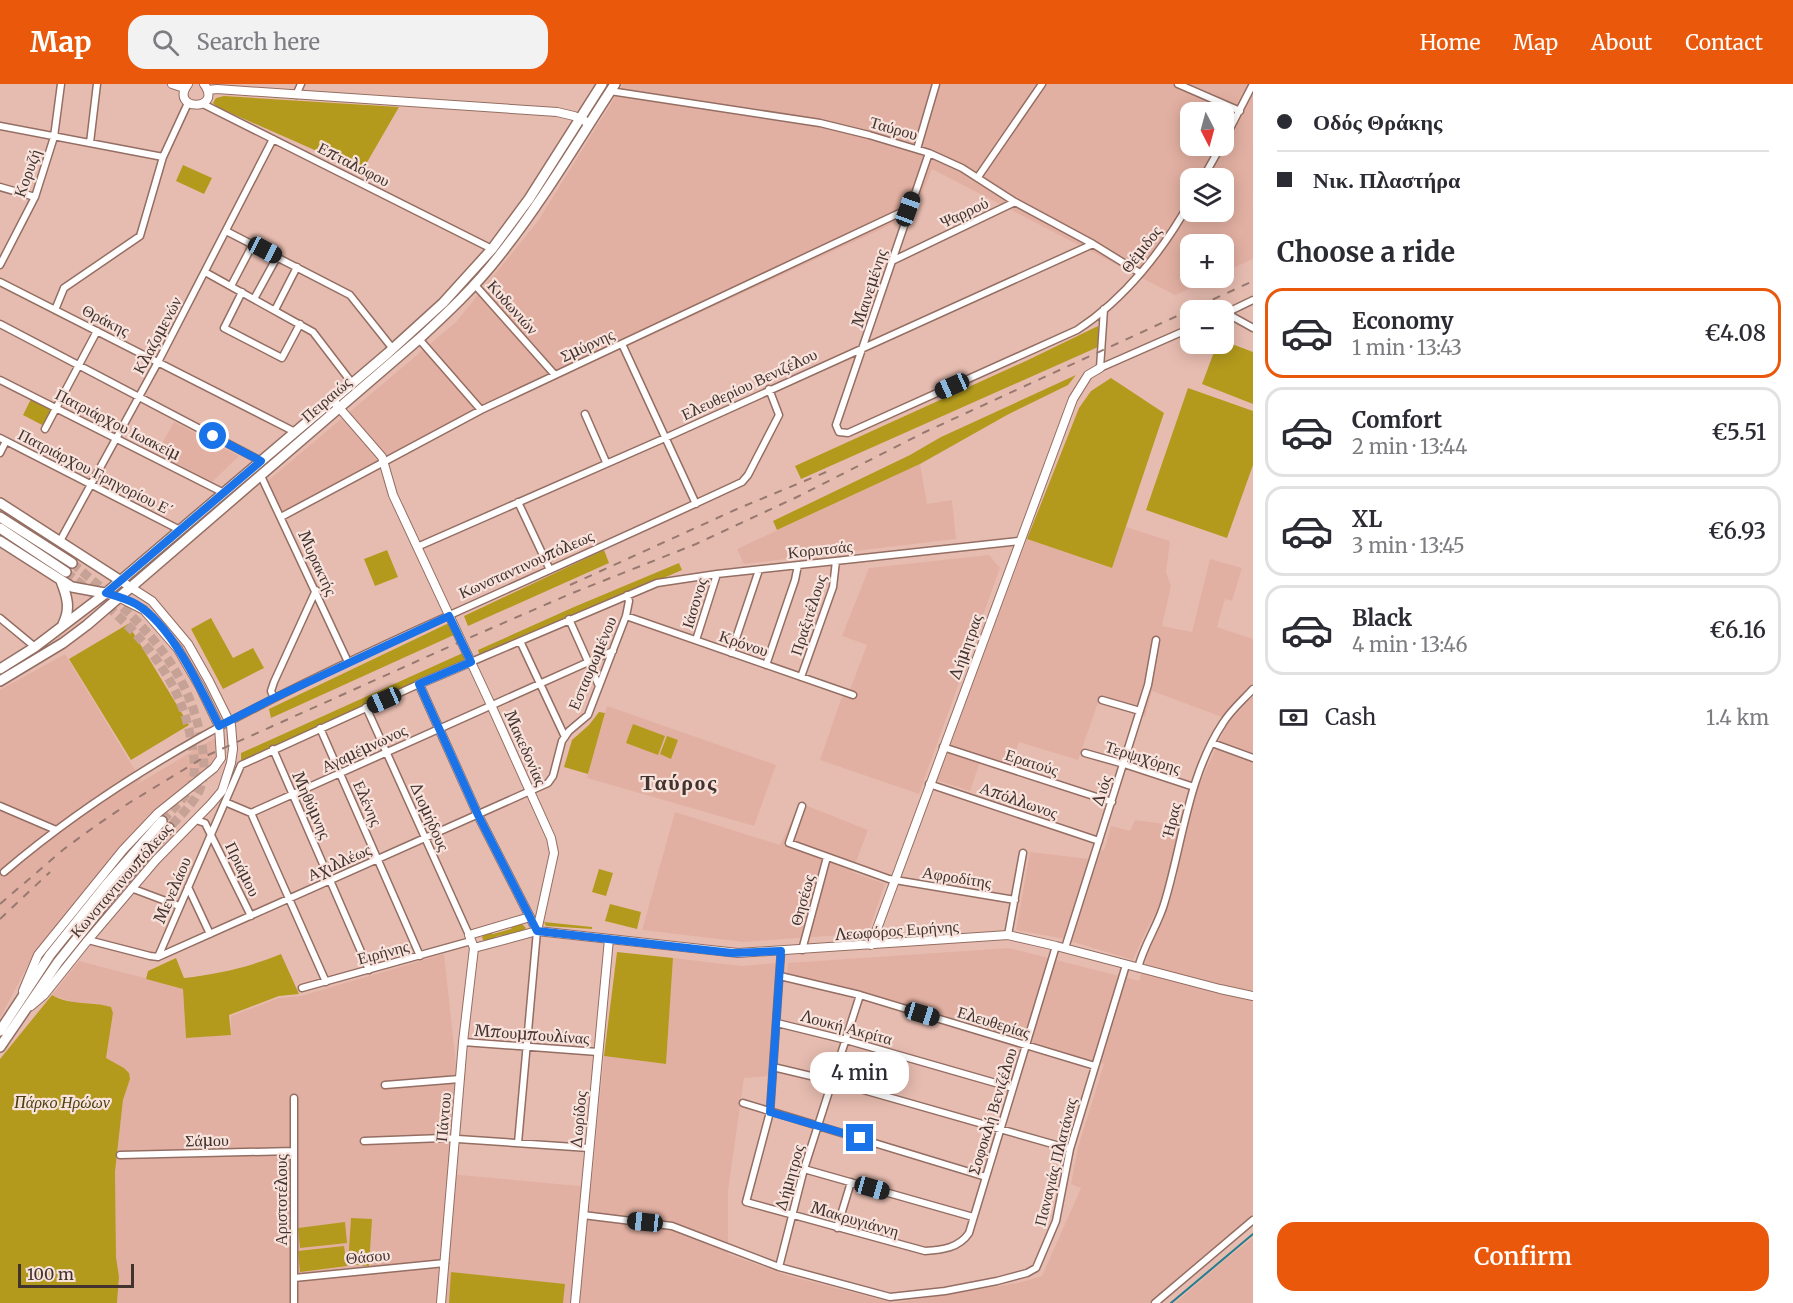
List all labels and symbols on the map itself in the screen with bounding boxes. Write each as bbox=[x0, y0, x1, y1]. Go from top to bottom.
north arrow bbox=[1180, 102, 1234, 156]
street label: Ταύρου bbox=[868, 112, 920, 144]
street label: Επταλόφου bbox=[315, 137, 393, 191]
street label: Κορυζή bbox=[9, 146, 45, 200]
car bbox=[893, 189, 923, 229]
street label: Ψαρρού bbox=[937, 192, 991, 232]
street label: Θέμιδος bbox=[1116, 221, 1166, 277]
car bbox=[245, 234, 285, 266]
street label: Μαινεμένης bbox=[847, 246, 891, 330]
street label: Κυδωνιών bbox=[483, 275, 543, 339]
street label: Κλαζομενών bbox=[128, 293, 186, 377]
street label: Θράκης bbox=[79, 300, 134, 341]
street label: Σμύρνης bbox=[557, 324, 618, 366]
street label: Ελευθερίου Βενιζέλου bbox=[678, 344, 820, 424]
car bbox=[932, 370, 972, 402]
street label: Πειραιώς bbox=[297, 371, 356, 426]
street label: Πατριάρχου Ιωακείμ bbox=[52, 384, 184, 464]
route start bbox=[199, 422, 226, 449]
street label: Πατριάρχου Γρηγορίου Ε΄ bbox=[15, 424, 177, 520]
street label: Κωνσταντινουπόλεως bbox=[456, 525, 597, 603]
street label: Μυρακτής bbox=[294, 527, 342, 599]
street label: Κορυτσάς bbox=[787, 536, 854, 562]
street label: Πραξιτέλους bbox=[785, 571, 831, 658]
street label: Ιάσονος bbox=[677, 575, 711, 631]
street label: Δήμητρας bbox=[944, 610, 987, 683]
street label: Εσταυρωμένου bbox=[563, 613, 621, 713]
street label: Κρόνου bbox=[717, 625, 771, 661]
car bbox=[364, 684, 404, 716]
street label: Μακεδονίας bbox=[500, 707, 552, 790]
street label: Αγαμέμνωνος bbox=[318, 719, 410, 776]
street label: Τερψιχόρης bbox=[1103, 736, 1184, 778]
street label: Ερατούς bbox=[1003, 744, 1062, 780]
street label: Μηθύμνης bbox=[288, 768, 336, 842]
district label: Ταύρος bbox=[640, 768, 718, 796]
street label: Διός bbox=[1087, 772, 1116, 809]
street label: Ελένης bbox=[349, 777, 387, 829]
street label: Απόλλωνος bbox=[977, 777, 1061, 823]
street label: Διομήδους bbox=[406, 778, 454, 855]
street label: Ήρας bbox=[1157, 800, 1185, 841]
street label: Κωνσταντινουπόλεως bbox=[66, 818, 177, 941]
street label: Πριάμου bbox=[221, 838, 265, 900]
street label: Αχιλλέως bbox=[304, 839, 375, 885]
street label: Μενελάου bbox=[149, 854, 195, 926]
street label: Αφροδίτης bbox=[921, 862, 994, 892]
street label: Θησέως bbox=[786, 872, 819, 928]
street label: Λεωφόρος Ειρήνης bbox=[834, 916, 960, 944]
street label: Ειρήνης bbox=[355, 935, 412, 968]
car bbox=[902, 1000, 942, 1028]
street label: Ελευθερίας bbox=[955, 1001, 1033, 1043]
street label: Λουκή Ακρίτα bbox=[798, 1005, 895, 1049]
street label: Μπουμπουλίνας bbox=[474, 1020, 591, 1048]
street label: Σοφοκλή Βενιζέλου bbox=[963, 1045, 1021, 1177]
callout: 4 min bbox=[810, 1051, 910, 1093]
street label: Δωρίδος bbox=[565, 1089, 591, 1150]
street label: Πάντου bbox=[431, 1091, 455, 1143]
park label: Πάρκο Ηρώων bbox=[14, 1092, 111, 1112]
street label: Παναγιάς Πλατάνας bbox=[1029, 1095, 1081, 1228]
route end bbox=[846, 1124, 873, 1151]
street label: Σάμου bbox=[185, 1130, 229, 1150]
street label: Δήμητρος bbox=[770, 1141, 808, 1214]
street label: Αριστοτέλους bbox=[271, 1154, 291, 1246]
car bbox=[852, 1174, 892, 1202]
street label: Μακρυγιάννη bbox=[809, 1197, 901, 1241]
car bbox=[626, 1211, 664, 1233]
street label: Θάσου bbox=[345, 1244, 391, 1268]
scale bar bbox=[18, 1261, 134, 1288]

